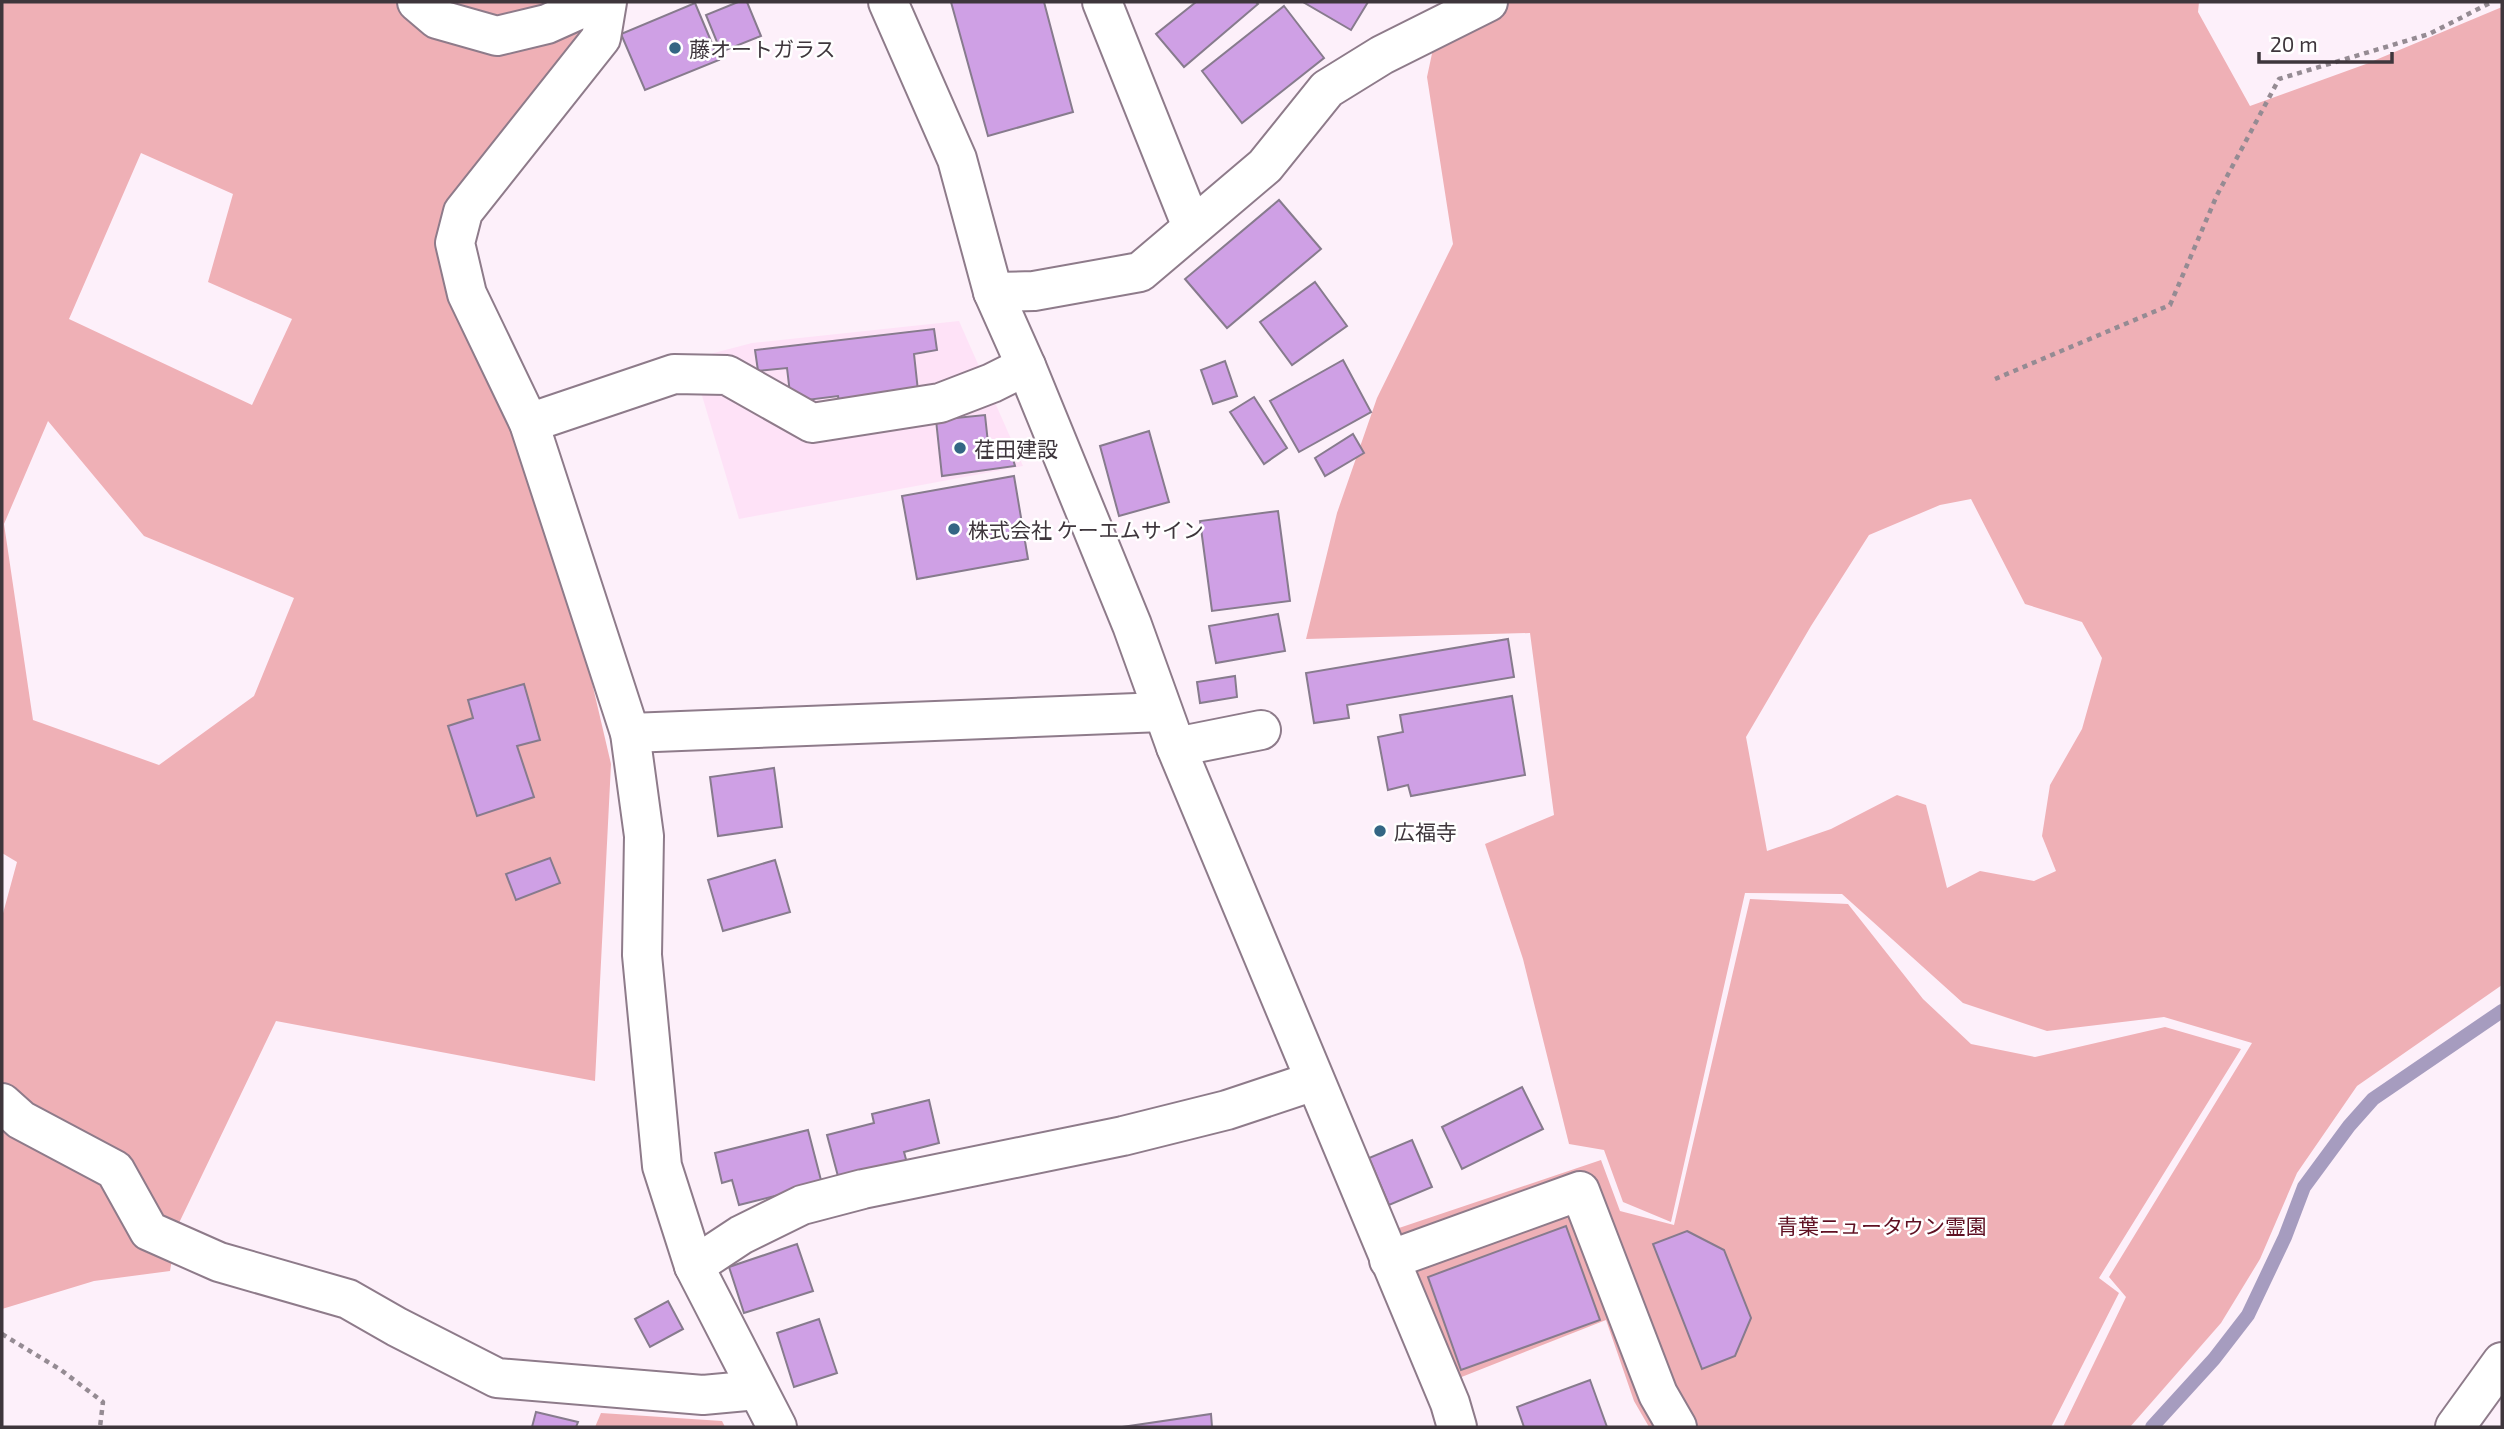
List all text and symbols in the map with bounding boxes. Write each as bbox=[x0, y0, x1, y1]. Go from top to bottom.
scale bar bbox=[2259, 21, 2392, 65]
text: 20 m bbox=[2270, 31, 2318, 56]
place label: 藤オートガラス bbox=[689, 36, 836, 61]
marker: 藤オートガラス bbox=[667, 40, 683, 56]
place label: 荏田建設 bbox=[974, 436, 1058, 461]
marker: 荏田建設 bbox=[952, 440, 968, 456]
place label: 株式会社 ケーエムサイン bbox=[968, 517, 1204, 542]
marker: 株式会社 ケーエムサイン bbox=[946, 521, 962, 537]
place label: 広福寺 bbox=[1394, 819, 1457, 844]
marker: 広福寺 bbox=[1372, 823, 1388, 839]
park label: 青葉ニュータウン霊園 bbox=[1777, 1213, 1987, 1238]

